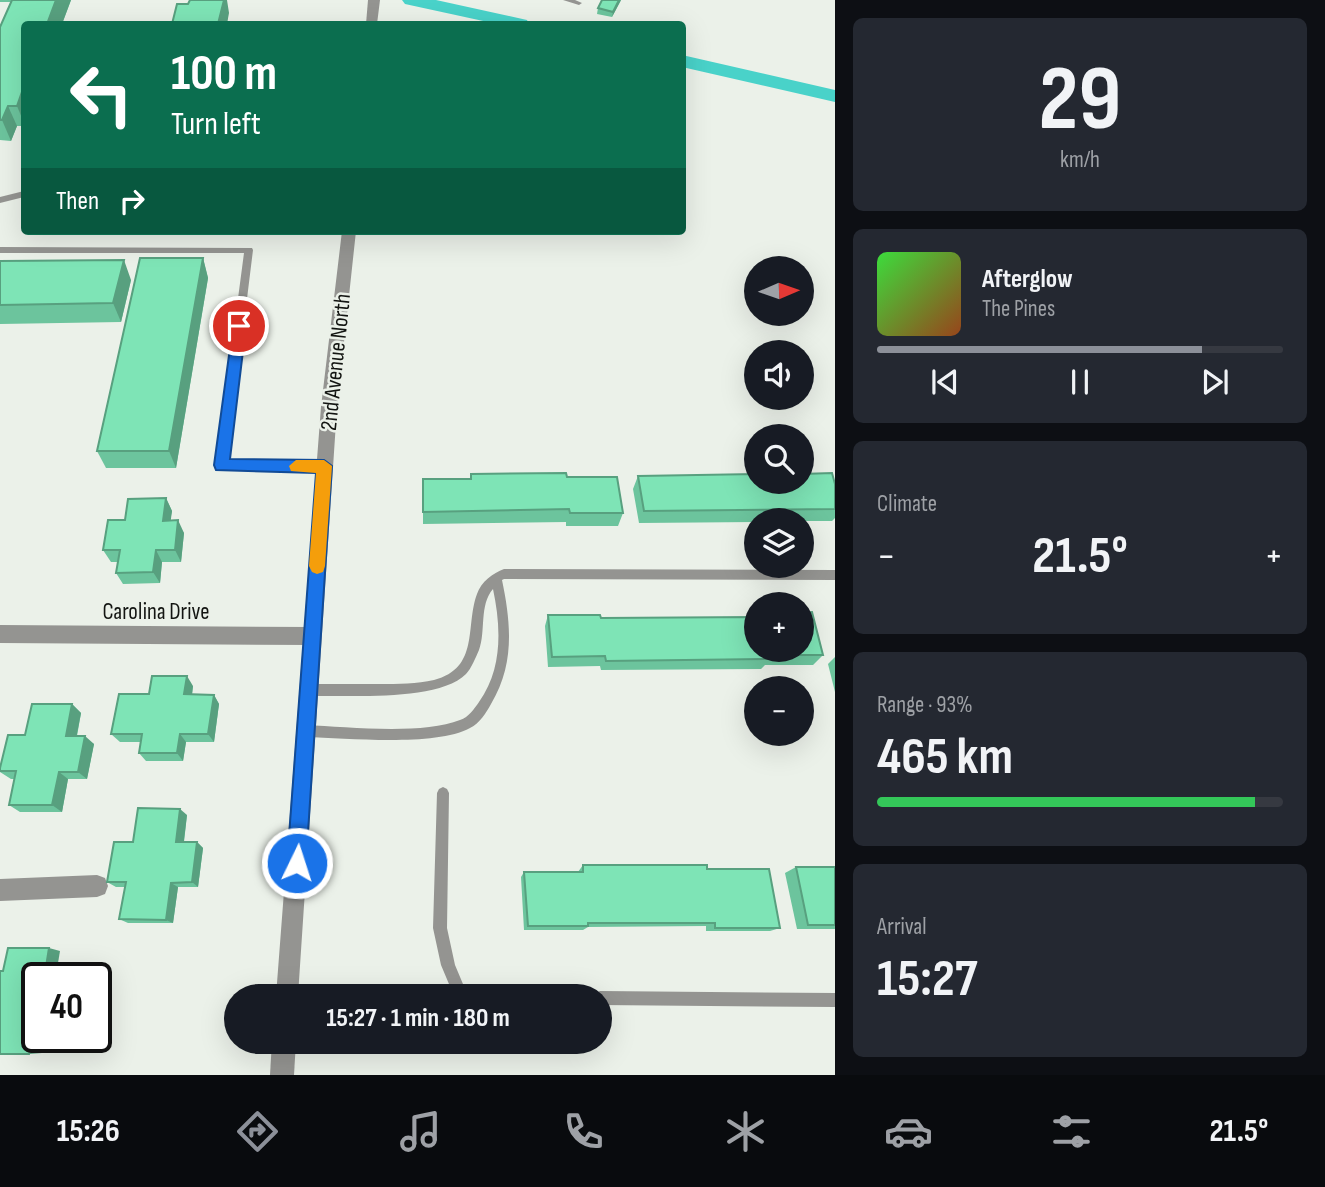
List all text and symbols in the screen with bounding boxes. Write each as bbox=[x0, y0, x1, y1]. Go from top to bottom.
text: 100 m bbox=[171, 45, 277, 104]
text: 29 bbox=[1039, 46, 1122, 155]
icon: left bbox=[56, 49, 147, 140]
text: Turn left bbox=[171, 105, 261, 144]
text: km/h bbox=[1060, 146, 1100, 174]
icon: right bbox=[113, 182, 151, 220]
text: Then bbox=[56, 186, 99, 217]
north arrow bbox=[744, 256, 814, 326]
map controls bbox=[744, 256, 814, 746]
text: Afterglow bbox=[982, 264, 1073, 295]
street label: 2nd Avenue North bbox=[315, 292, 357, 432]
text: The Pines bbox=[982, 295, 1055, 323]
pin bbox=[209, 296, 269, 356]
icon: arrive bbox=[220, 307, 258, 345]
button: sound bbox=[744, 340, 814, 410]
icon: previous bbox=[926, 363, 964, 401]
icon: pause bbox=[1061, 363, 1099, 401]
icon: next bbox=[1196, 363, 1234, 401]
button: search bbox=[744, 424, 814, 494]
text: Climate bbox=[877, 490, 937, 518]
button: layers bbox=[744, 508, 814, 578]
text: 21.5° bbox=[1032, 525, 1128, 588]
text: − bbox=[877, 534, 896, 579]
text: + bbox=[1264, 534, 1283, 579]
button: + bbox=[744, 592, 814, 662]
street label: Carolina Drive bbox=[103, 598, 209, 626]
button: − bbox=[744, 676, 814, 746]
text: Range · 93% bbox=[877, 691, 973, 719]
text: 465 km bbox=[877, 726, 1013, 789]
position arrow bbox=[260, 826, 334, 900]
text: Arrival bbox=[877, 913, 926, 941]
text: 15:27 bbox=[877, 948, 977, 1011]
speed limit sign: 40 bbox=[21, 962, 112, 1053]
text: 15:27 · 1 min · 180 m bbox=[326, 1003, 510, 1034]
icon: directions bbox=[233, 1107, 282, 1156]
icon: music bbox=[396, 1107, 445, 1156]
icon: phone bbox=[559, 1107, 608, 1156]
icon: climate bbox=[721, 1107, 770, 1156]
icon: car bbox=[884, 1107, 933, 1156]
icon: filters bbox=[1047, 1107, 1096, 1156]
text: 15:26 bbox=[57, 1112, 120, 1151]
text: 21.5° bbox=[1209, 1112, 1268, 1151]

